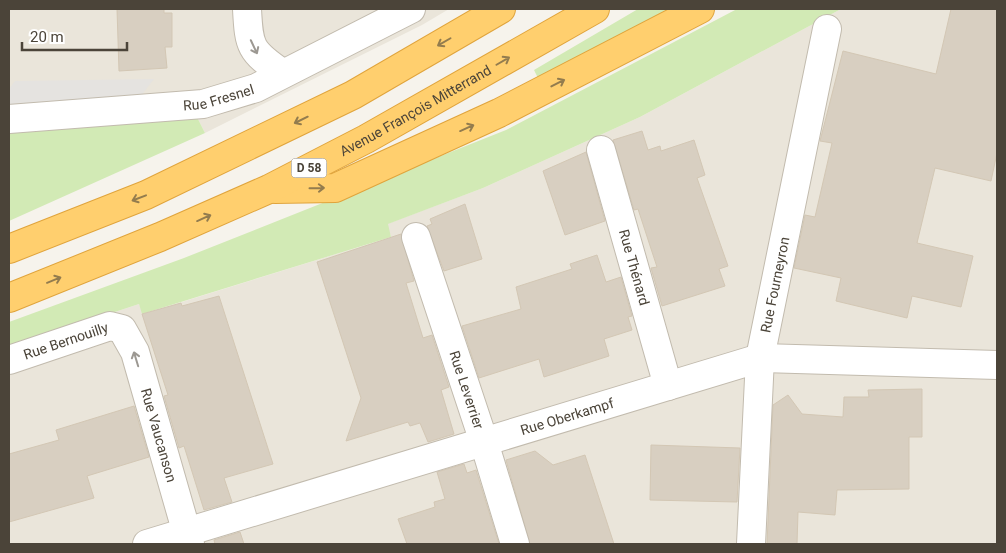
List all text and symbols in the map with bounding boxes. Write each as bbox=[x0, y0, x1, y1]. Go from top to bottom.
scale bar bbox=[22, 20, 128, 52]
text: 20 m bbox=[30, 28, 64, 46]
one-way arrow bbox=[437, 37, 452, 47]
one-way arrow bbox=[249, 39, 259, 54]
one-way arrow bbox=[495, 56, 509, 66]
street label: Avenue François Mitterrand bbox=[337, 62, 494, 159]
one-way arrow bbox=[550, 78, 565, 87]
street label: Rue Fresnel bbox=[183, 81, 256, 114]
one-way arrow bbox=[294, 115, 309, 125]
one-way arrow bbox=[459, 122, 474, 132]
road number: D 58 bbox=[292, 158, 326, 178]
one-way arrow bbox=[309, 183, 325, 193]
one-way arrow bbox=[132, 194, 148, 203]
one-way arrow bbox=[196, 212, 211, 222]
street label: Rue Thénard bbox=[616, 227, 653, 307]
street label: Rue Fourneyron bbox=[757, 235, 792, 334]
one-way arrow bbox=[46, 275, 61, 284]
street label: Rue Bernouilly bbox=[21, 319, 111, 363]
street label: Rue Leverrier bbox=[446, 349, 487, 431]
one-way arrow bbox=[131, 351, 141, 367]
street label: Rue Vaucanson bbox=[138, 387, 180, 484]
street label: Rue Oberkampf bbox=[518, 395, 616, 438]

